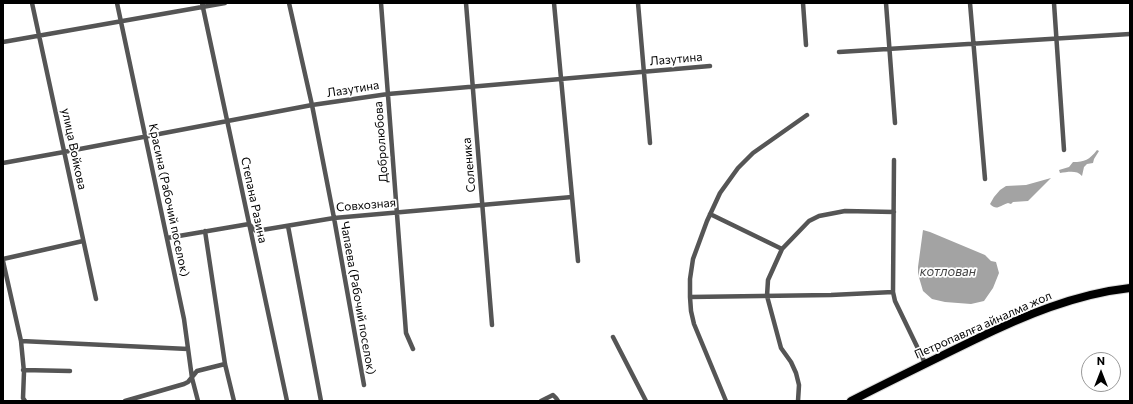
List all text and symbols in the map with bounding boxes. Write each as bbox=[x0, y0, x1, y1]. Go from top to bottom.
street label: Лазутина bbox=[649, 50, 703, 68]
street label: Лазутина bbox=[326, 78, 380, 100]
street label: Добролюбова bbox=[371, 101, 391, 183]
street label: улица Войкова bbox=[58, 107, 90, 191]
street label: Красина (Рабочий поселок) bbox=[146, 122, 192, 278]
street label: Соленика bbox=[459, 137, 479, 193]
street label: Степана Разина bbox=[238, 156, 270, 244]
street label: Совхозная bbox=[335, 195, 397, 215]
street label: Чапаева (Рабочий поселок) bbox=[337, 220, 379, 376]
water label: котлован bbox=[920, 264, 976, 280]
street label: Петропавлға айналма жол bbox=[912, 288, 1054, 362]
north arrow bbox=[1081, 352, 1121, 392]
text: N bbox=[1097, 354, 1105, 367]

